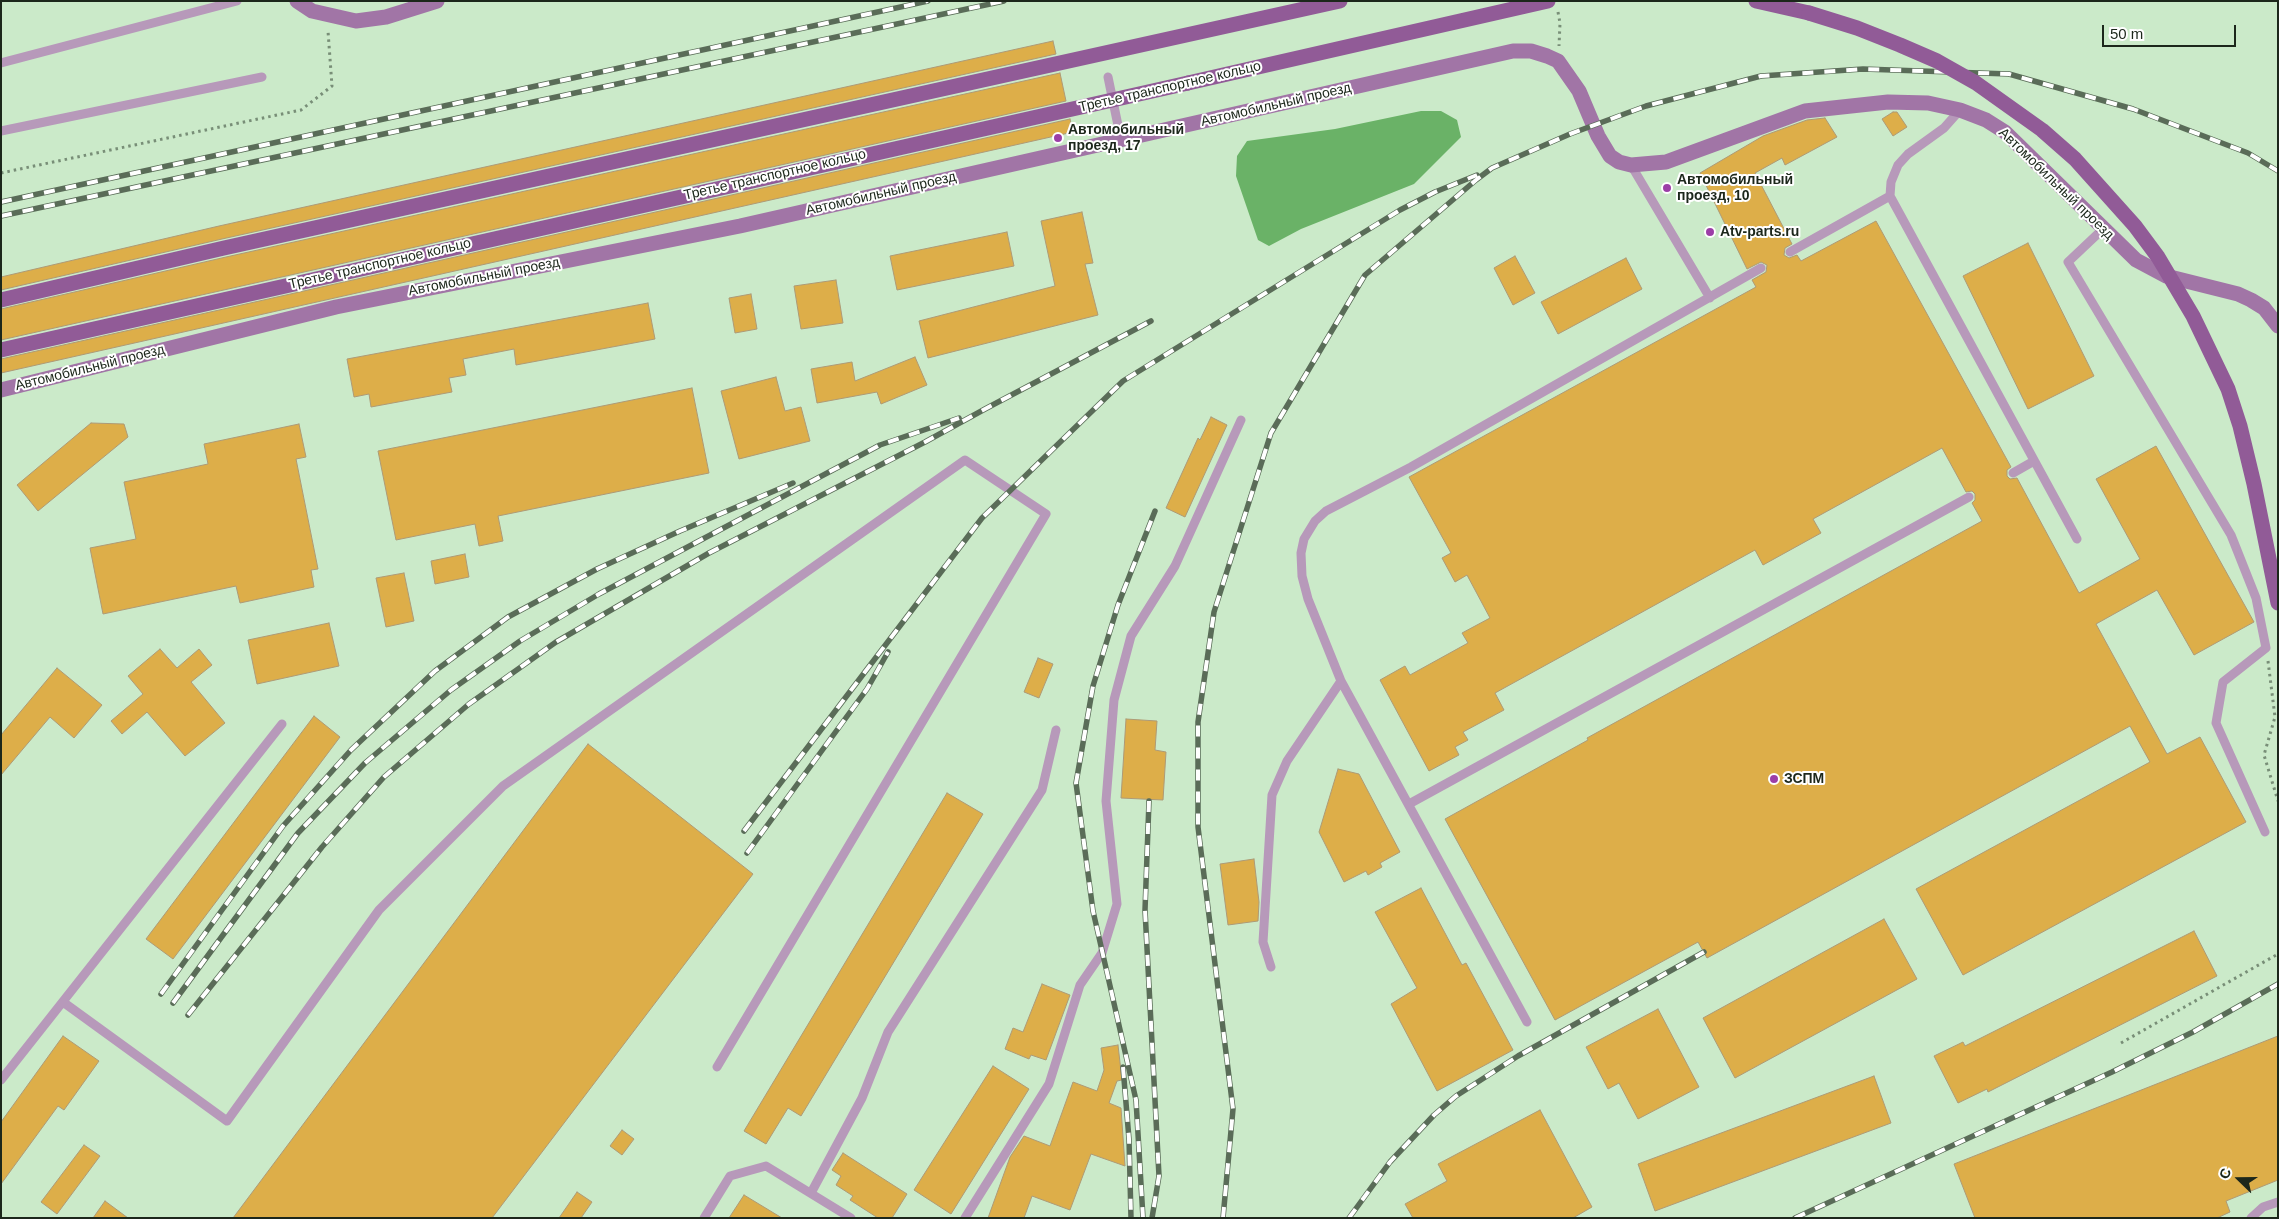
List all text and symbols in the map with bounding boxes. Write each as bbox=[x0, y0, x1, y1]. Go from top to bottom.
scale bar bbox=[2104, 15, 2238, 47]
text: 50 m bbox=[2110, 25, 2143, 42]
street label: Третье транспортное кольцо bbox=[1077, 58, 1263, 116]
street label: Автомобильный проезд bbox=[1199, 80, 1353, 130]
place label: Автомобильный проезд, 17 bbox=[1068, 122, 1184, 154]
street label: Автомобильный проезд bbox=[1995, 125, 2117, 243]
marker: Автомобильный проезд, 17 bbox=[1052, 132, 1064, 144]
street label: Третье транспортное кольцо bbox=[682, 146, 868, 204]
street label: Автомобильный проезд bbox=[804, 169, 958, 219]
place label: Автомобильный проезд, 10 bbox=[1677, 172, 1793, 204]
marker: Автомобильный проезд, 10 bbox=[1661, 182, 1673, 194]
place label: Atv-parts.ru bbox=[1720, 224, 1799, 240]
marker: Atv-parts.ru bbox=[1704, 226, 1716, 238]
street label: Третье транспортное кольцо bbox=[287, 235, 473, 293]
street label: Автомобильный проезд bbox=[407, 254, 561, 300]
street label: Автомобильный проезд bbox=[13, 341, 167, 395]
place label: ЗСПМ bbox=[1784, 771, 1824, 787]
marker: ЗСПМ bbox=[1768, 773, 1780, 785]
north arrow bbox=[2214, 1154, 2264, 1204]
text: С bbox=[2216, 1166, 2234, 1181]

